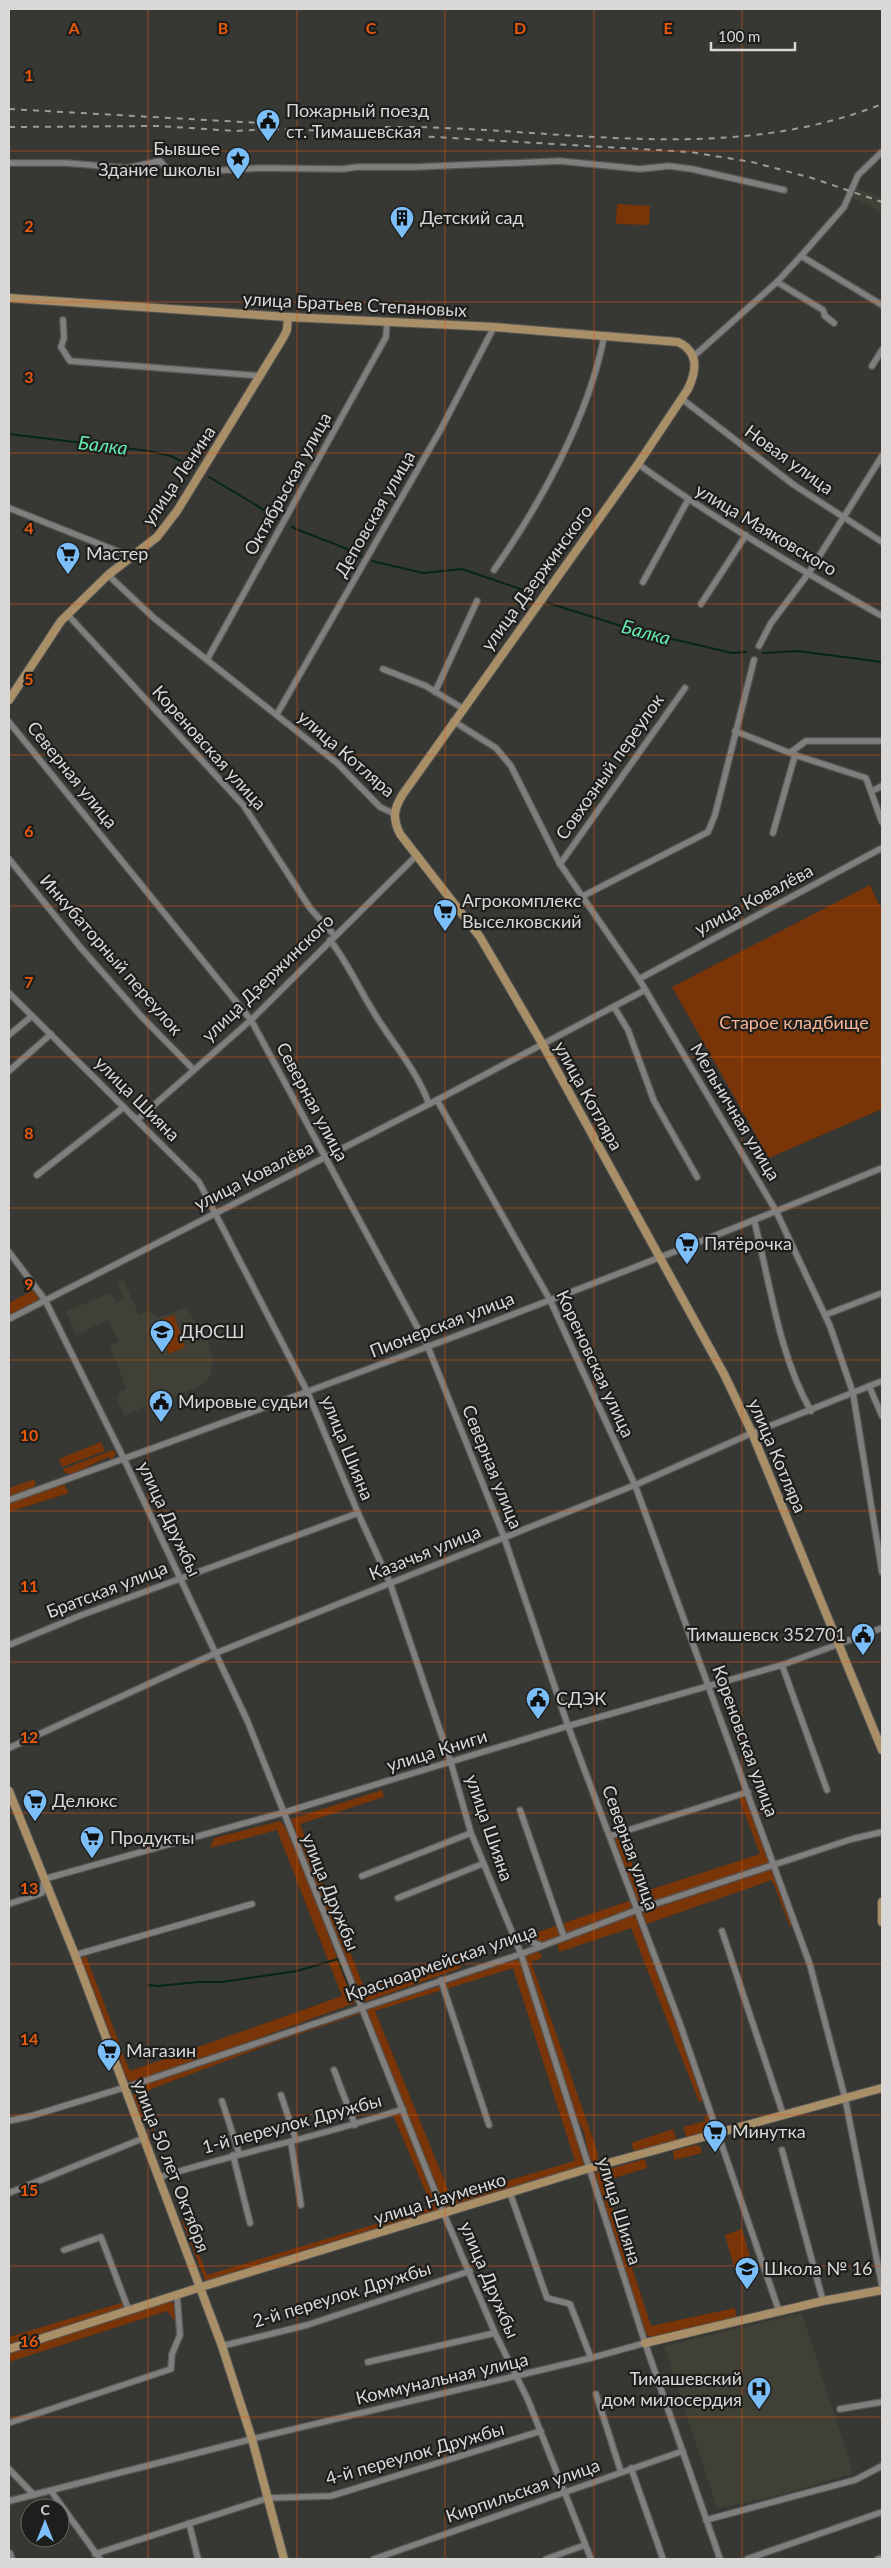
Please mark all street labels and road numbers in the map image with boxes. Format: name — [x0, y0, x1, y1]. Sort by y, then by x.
street label: улица Братьев Степановых — [242, 287, 468, 321]
street label: Октябрьская улица — [239, 408, 335, 559]
street label: Новая улица — [741, 420, 838, 499]
street label: улица Ленина — [137, 421, 220, 530]
street label: Деповская улица — [329, 447, 419, 580]
street label: улица Маяковского — [692, 478, 841, 580]
street label: улица Дзержинского — [476, 500, 596, 655]
street label: Кореновская улица — [148, 681, 271, 814]
street label: Совхозный переулок — [551, 689, 668, 844]
street label: улица Котляра — [294, 705, 400, 801]
street label: Северная улица — [23, 716, 123, 832]
street label: улица Ковалёва — [690, 859, 817, 940]
street label: Инкубаторный переулок — [36, 869, 188, 1040]
street label: улица Дзержинского — [197, 909, 338, 1046]
street label: улица Котляра — [550, 1037, 628, 1154]
street label: Северная улица — [272, 1038, 353, 1165]
street label: Мельничная улица — [686, 1039, 786, 1184]
street label: улица Шияна — [91, 1051, 185, 1145]
street label: улица Ковалёва — [190, 1136, 317, 1215]
street label: Пионерская улица — [366, 1286, 517, 1362]
street label: Кореновская улица — [552, 1286, 640, 1441]
street label: улица Шияна — [317, 1392, 379, 1503]
street label: улица Котляра — [744, 1395, 812, 1516]
street label: Северная улица — [458, 1401, 528, 1532]
street label: улица Дружбы — [134, 1458, 206, 1580]
street label: Казачья улица — [366, 1520, 484, 1584]
street label: Братская улица — [43, 1556, 170, 1622]
street label: Кореновская улица — [708, 1662, 784, 1820]
street label: улица Книги — [384, 1724, 490, 1776]
street label: улица Шияна — [461, 1771, 518, 1884]
street label: Северная улица — [598, 1782, 664, 1913]
street label: улица Дружбы — [297, 1830, 364, 1953]
street label: Красноармейская улица — [342, 1919, 539, 2005]
street label: улица 50 лет Октября — [129, 2076, 215, 2255]
street label: 1-й переулок Дружбы — [200, 2088, 384, 2158]
street label: улица Шияна — [593, 2154, 647, 2267]
street label: улица Науменко — [371, 2168, 508, 2229]
street label: улица Дружбы — [455, 2218, 524, 2341]
street label: 2-й переулок Дружбы — [250, 2257, 433, 2332]
street label: Коммунальная улица — [353, 2347, 530, 2409]
street label: 4-й переулок Дружбы — [323, 2417, 507, 2489]
street label: Кирпильская улица — [443, 2453, 603, 2527]

